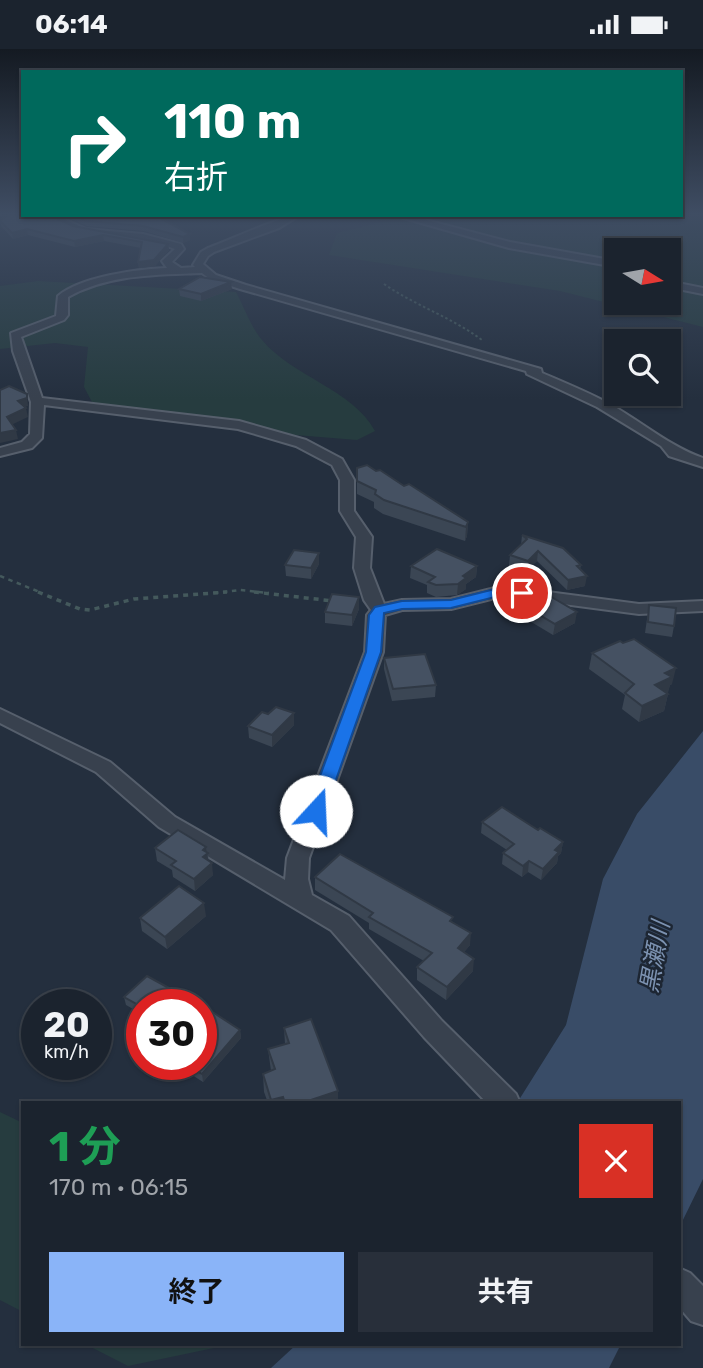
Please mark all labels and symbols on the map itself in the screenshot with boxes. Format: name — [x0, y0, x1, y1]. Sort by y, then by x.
north arrow — [604, 238, 681, 315]
pin — [492, 563, 552, 623]
position arrow — [279, 774, 353, 848]
water label: 黒瀬川 — [635, 916, 676, 995]
speed limit sign: 30 — [126, 989, 217, 1080]

